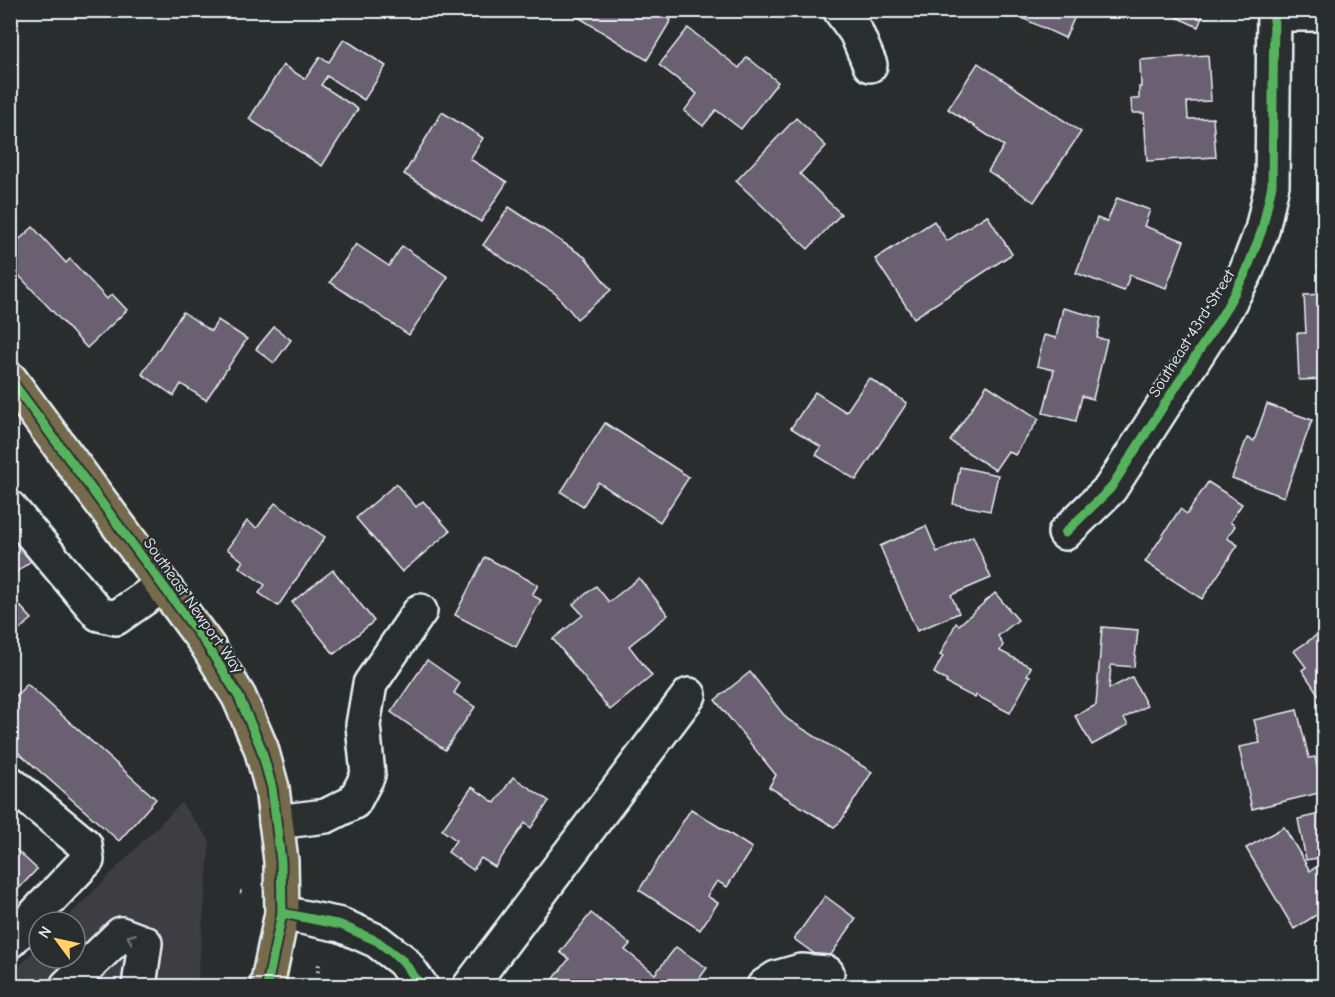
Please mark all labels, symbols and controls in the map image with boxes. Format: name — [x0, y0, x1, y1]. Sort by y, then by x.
street label: Southeast 43rd Street — [1145, 266, 1239, 401]
street label: Southeast Newport Way — [140, 534, 247, 677]
north arrow — [27, 910, 87, 970]
text: N — [35, 923, 56, 942]
one-way arrow — [126, 933, 137, 945]

